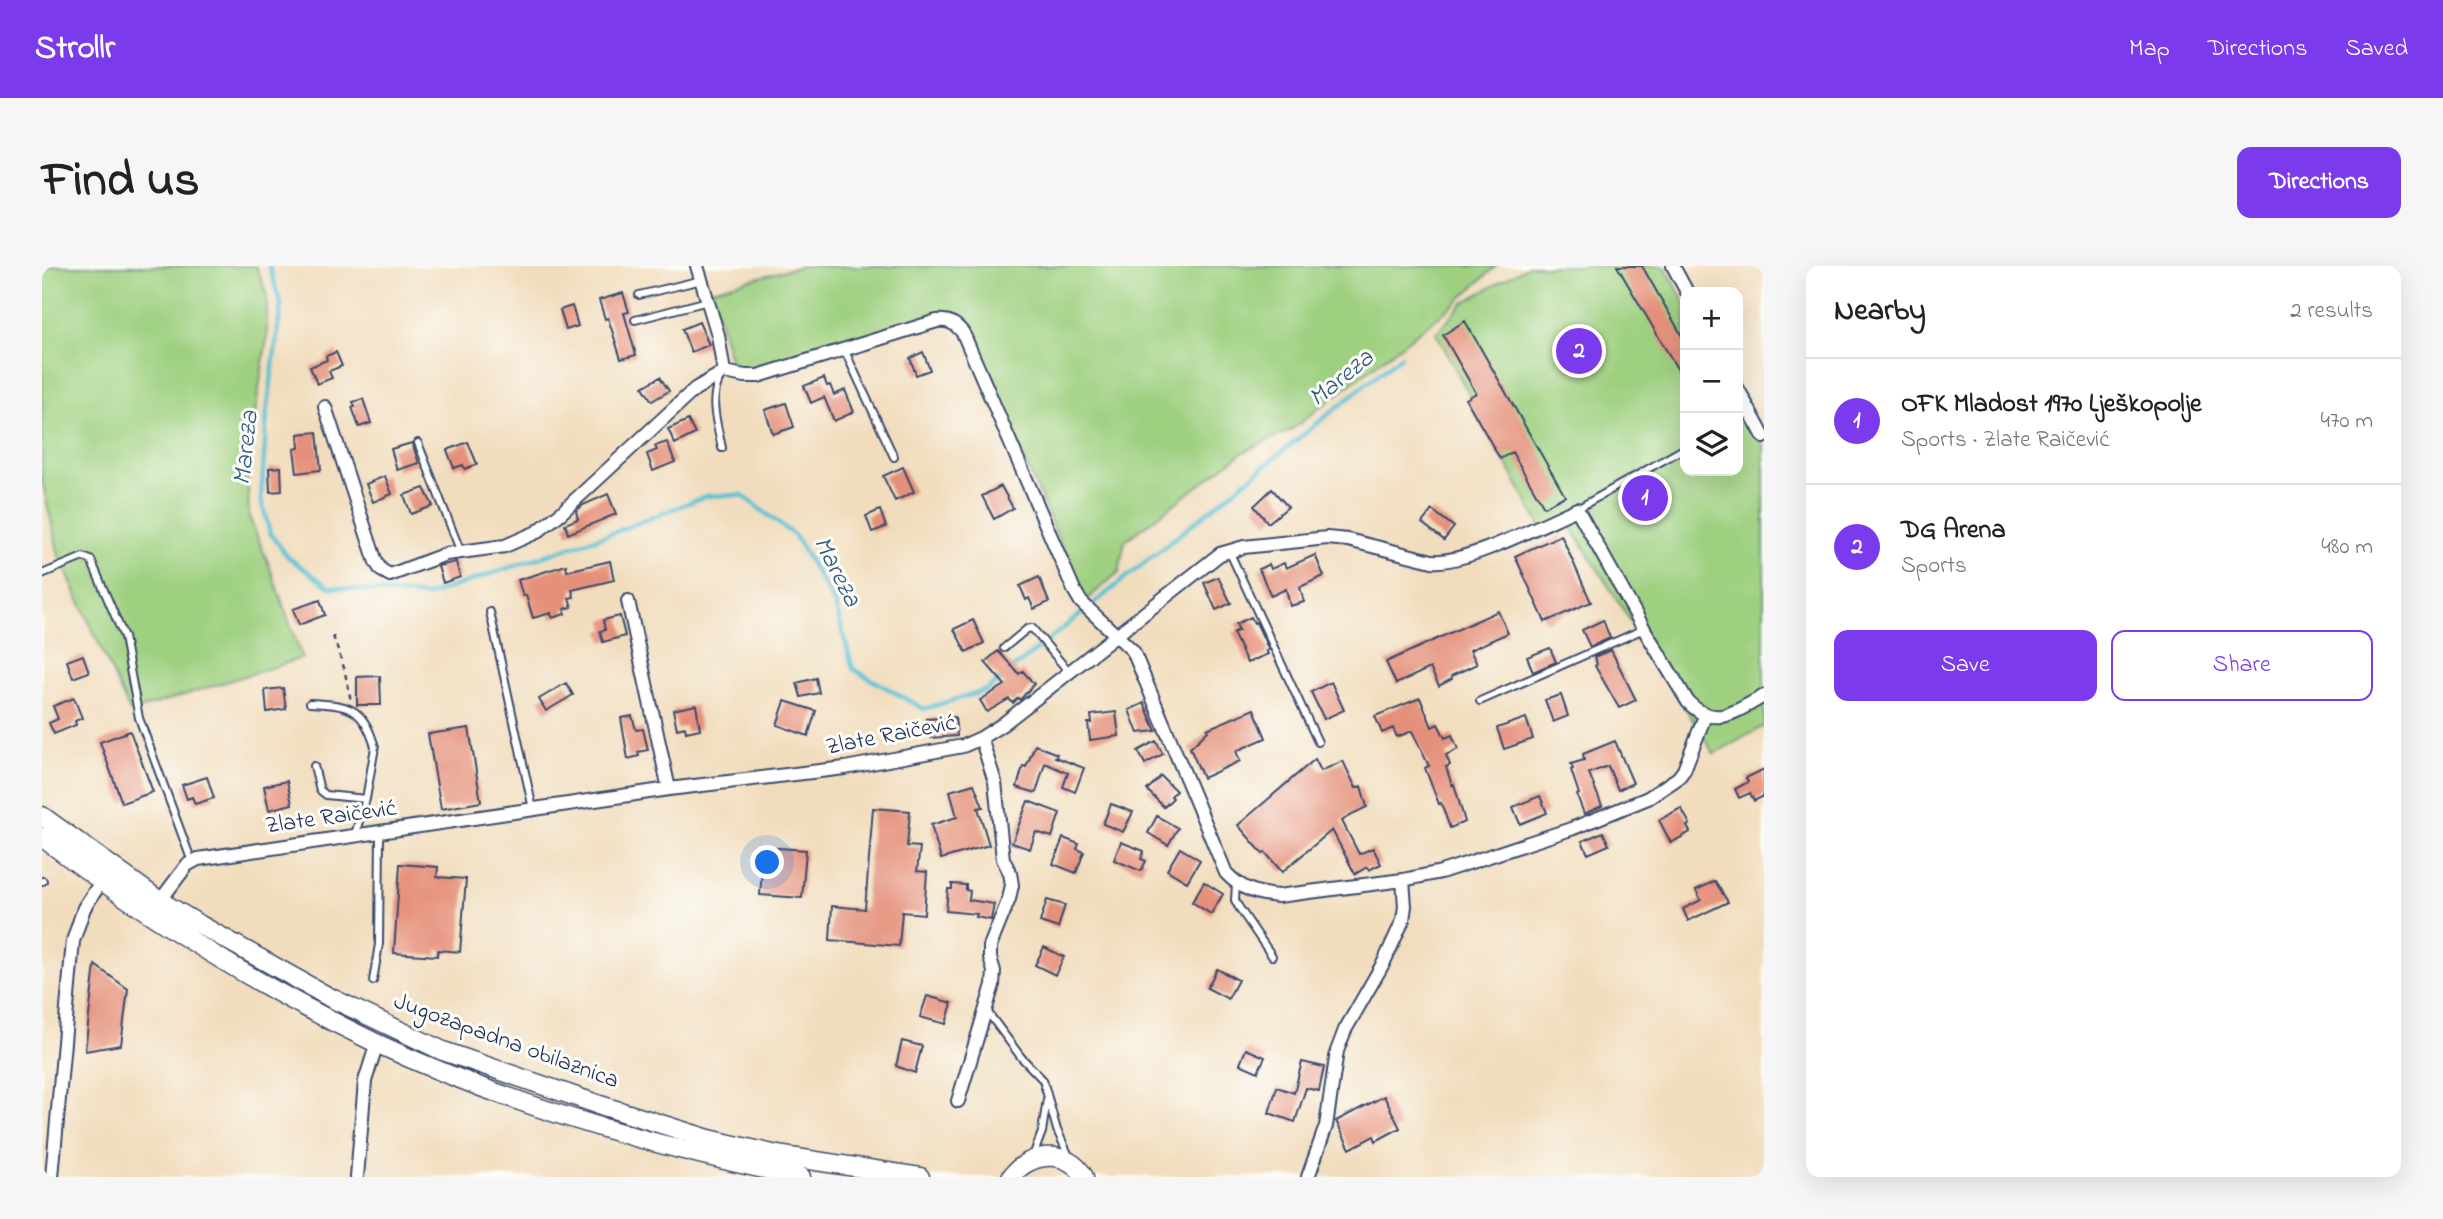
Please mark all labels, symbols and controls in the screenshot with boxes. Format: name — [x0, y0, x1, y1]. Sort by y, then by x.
text: Strollr — [35, 25, 115, 73]
text: Map — [2129, 32, 2170, 67]
text: Directions — [2208, 32, 2307, 67]
text: Saved — [2345, 32, 2408, 67]
text: Find us — [42, 146, 199, 218]
button: Directions — [2237, 147, 2401, 218]
map controls — [1680, 287, 1743, 476]
button: + — [1680, 287, 1743, 350]
text: Nearby — [1834, 290, 1926, 334]
text: 2 results — [2290, 295, 2373, 328]
pin: 2 — [1556, 325, 1602, 377]
water label: Mareza — [1301, 340, 1384, 417]
button: − — [1680, 350, 1743, 413]
text: OFK Mladost 1970 Lješkopolje — [1901, 386, 2202, 424]
text: 1 — [1853, 405, 1861, 438]
text: 470 m — [2321, 405, 2373, 438]
water label: Mareza — [224, 408, 270, 487]
button: layers — [1680, 413, 1743, 476]
text: Sports · Zlate Raičević — [1901, 424, 2109, 457]
pin: 1 — [1622, 472, 1668, 524]
text: DG Arena — [1901, 512, 2005, 550]
water label: Mareza — [802, 530, 870, 615]
text: 2 — [1851, 531, 1863, 564]
text: 480 m — [2321, 531, 2373, 564]
text: Sports — [1901, 550, 1967, 583]
button: Save — [1834, 630, 2097, 701]
button: Share — [2111, 630, 2373, 701]
street label: Zlate Raičević — [823, 706, 959, 766]
street label: Zlate Raičević — [263, 791, 399, 844]
your location — [750, 845, 784, 879]
street label: Jugozapadna obilaznica — [388, 985, 624, 1099]

